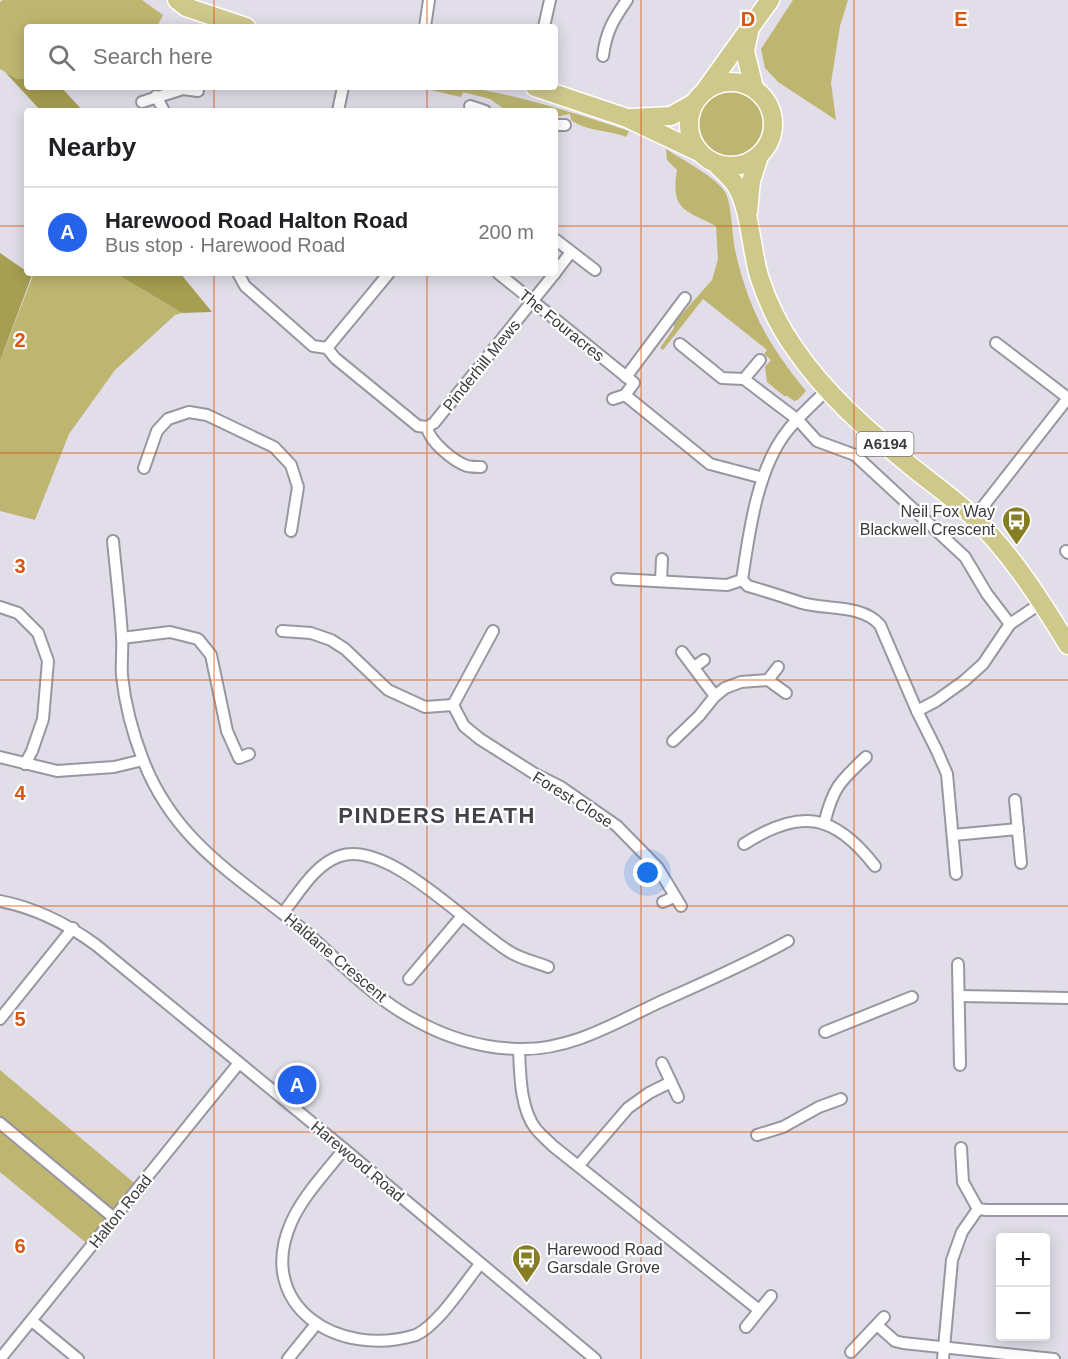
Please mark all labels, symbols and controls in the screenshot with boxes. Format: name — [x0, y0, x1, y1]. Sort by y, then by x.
text: D — [741, 8, 755, 30]
text: E — [954, 8, 968, 30]
search box — [24, 24, 558, 90]
icon: search — [45, 41, 78, 74]
text: Search here — [93, 44, 213, 69]
text: Nearby — [48, 132, 136, 162]
text: Harewood Road Halton Road — [105, 208, 408, 233]
text: A — [60, 221, 75, 243]
text: 200 m — [478, 221, 534, 243]
text: Bus stop · Harewood Road — [105, 234, 345, 256]
street label: The Fouracres — [516, 286, 607, 365]
street label: Pinderhill Mews — [440, 316, 523, 414]
text: 2 — [14, 329, 26, 351]
road number: A6194 — [856, 432, 914, 456]
place label: Neil Fox Way Blackwell Crescent — [860, 503, 996, 538]
bus stop icon: Neil Fox Way Blackwell Crescent — [1000, 504, 1032, 546]
text: 3 — [14, 555, 26, 577]
street label: Forest Close — [530, 768, 616, 831]
text: 4 — [14, 782, 26, 804]
district label: PINDERS HEATH — [338, 803, 536, 828]
your location — [633, 858, 662, 887]
street label: Haldane Crescent — [281, 910, 391, 1005]
text: 5 — [14, 1008, 26, 1030]
pin: A — [278, 1062, 316, 1108]
street label: Harewood Road — [308, 1118, 407, 1205]
street label: Halton Road — [86, 1171, 155, 1251]
map controls — [996, 1233, 1050, 1341]
button: + — [996, 1233, 1050, 1287]
text: 6 — [14, 1235, 26, 1257]
place label: Harewood Road Garsdale Grove — [547, 1241, 663, 1276]
bus stop icon: Harewood Road Garsdale Grove — [510, 1242, 542, 1284]
button: − — [996, 1287, 1050, 1341]

